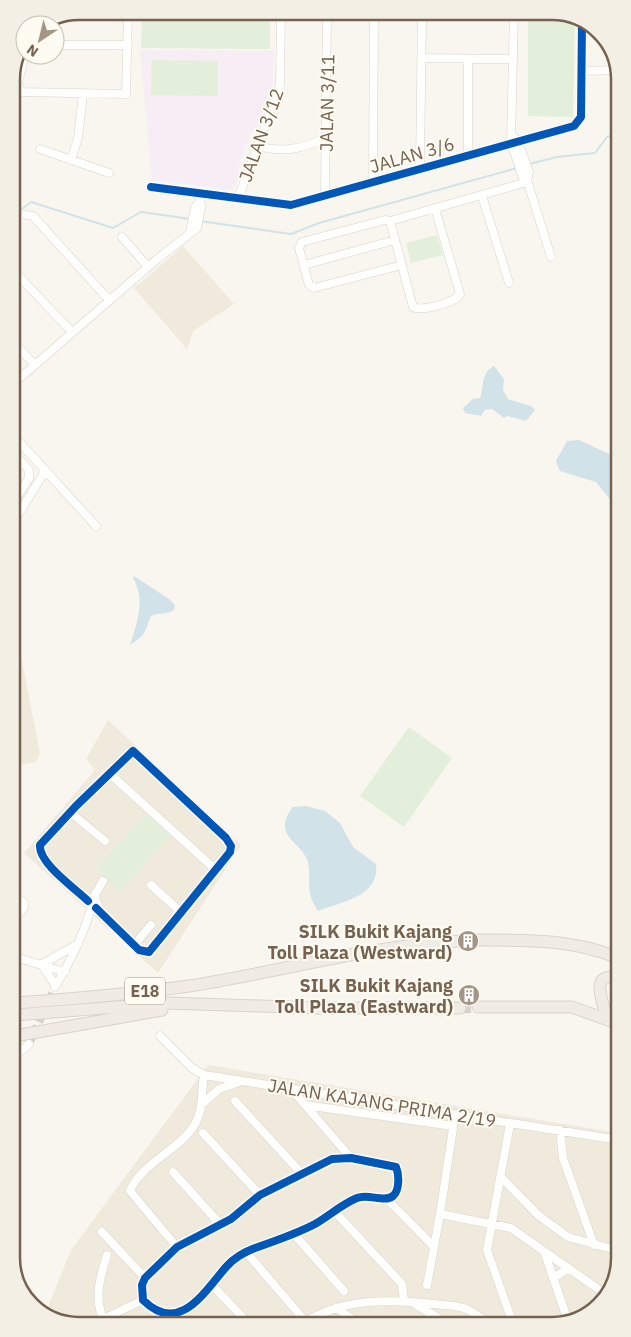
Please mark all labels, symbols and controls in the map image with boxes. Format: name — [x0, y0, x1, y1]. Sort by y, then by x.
north arrow — [15, 15, 65, 65]
text: N — [23, 40, 42, 61]
street label: JALAN 3/11 — [315, 54, 339, 152]
street label: JALAN 3/12 — [233, 85, 289, 185]
street label: JALAN 3/6 — [367, 132, 457, 178]
place label: SILK Bukit Kajang Toll Plaza (Westward) — [267, 920, 452, 964]
building icon: SILK Bukit Kajang Toll Plaza (Westward) — [456, 929, 480, 953]
place label: SILK Bukit Kajang Toll Plaza (Eastward) — [275, 974, 453, 1018]
road number: E18 — [125, 978, 165, 1004]
building icon: SILK Bukit Kajang Toll Plaza (Eastward) — [457, 983, 481, 1007]
street label: JALAN KAJANG PRIMA 2/19 — [266, 1074, 498, 1132]

